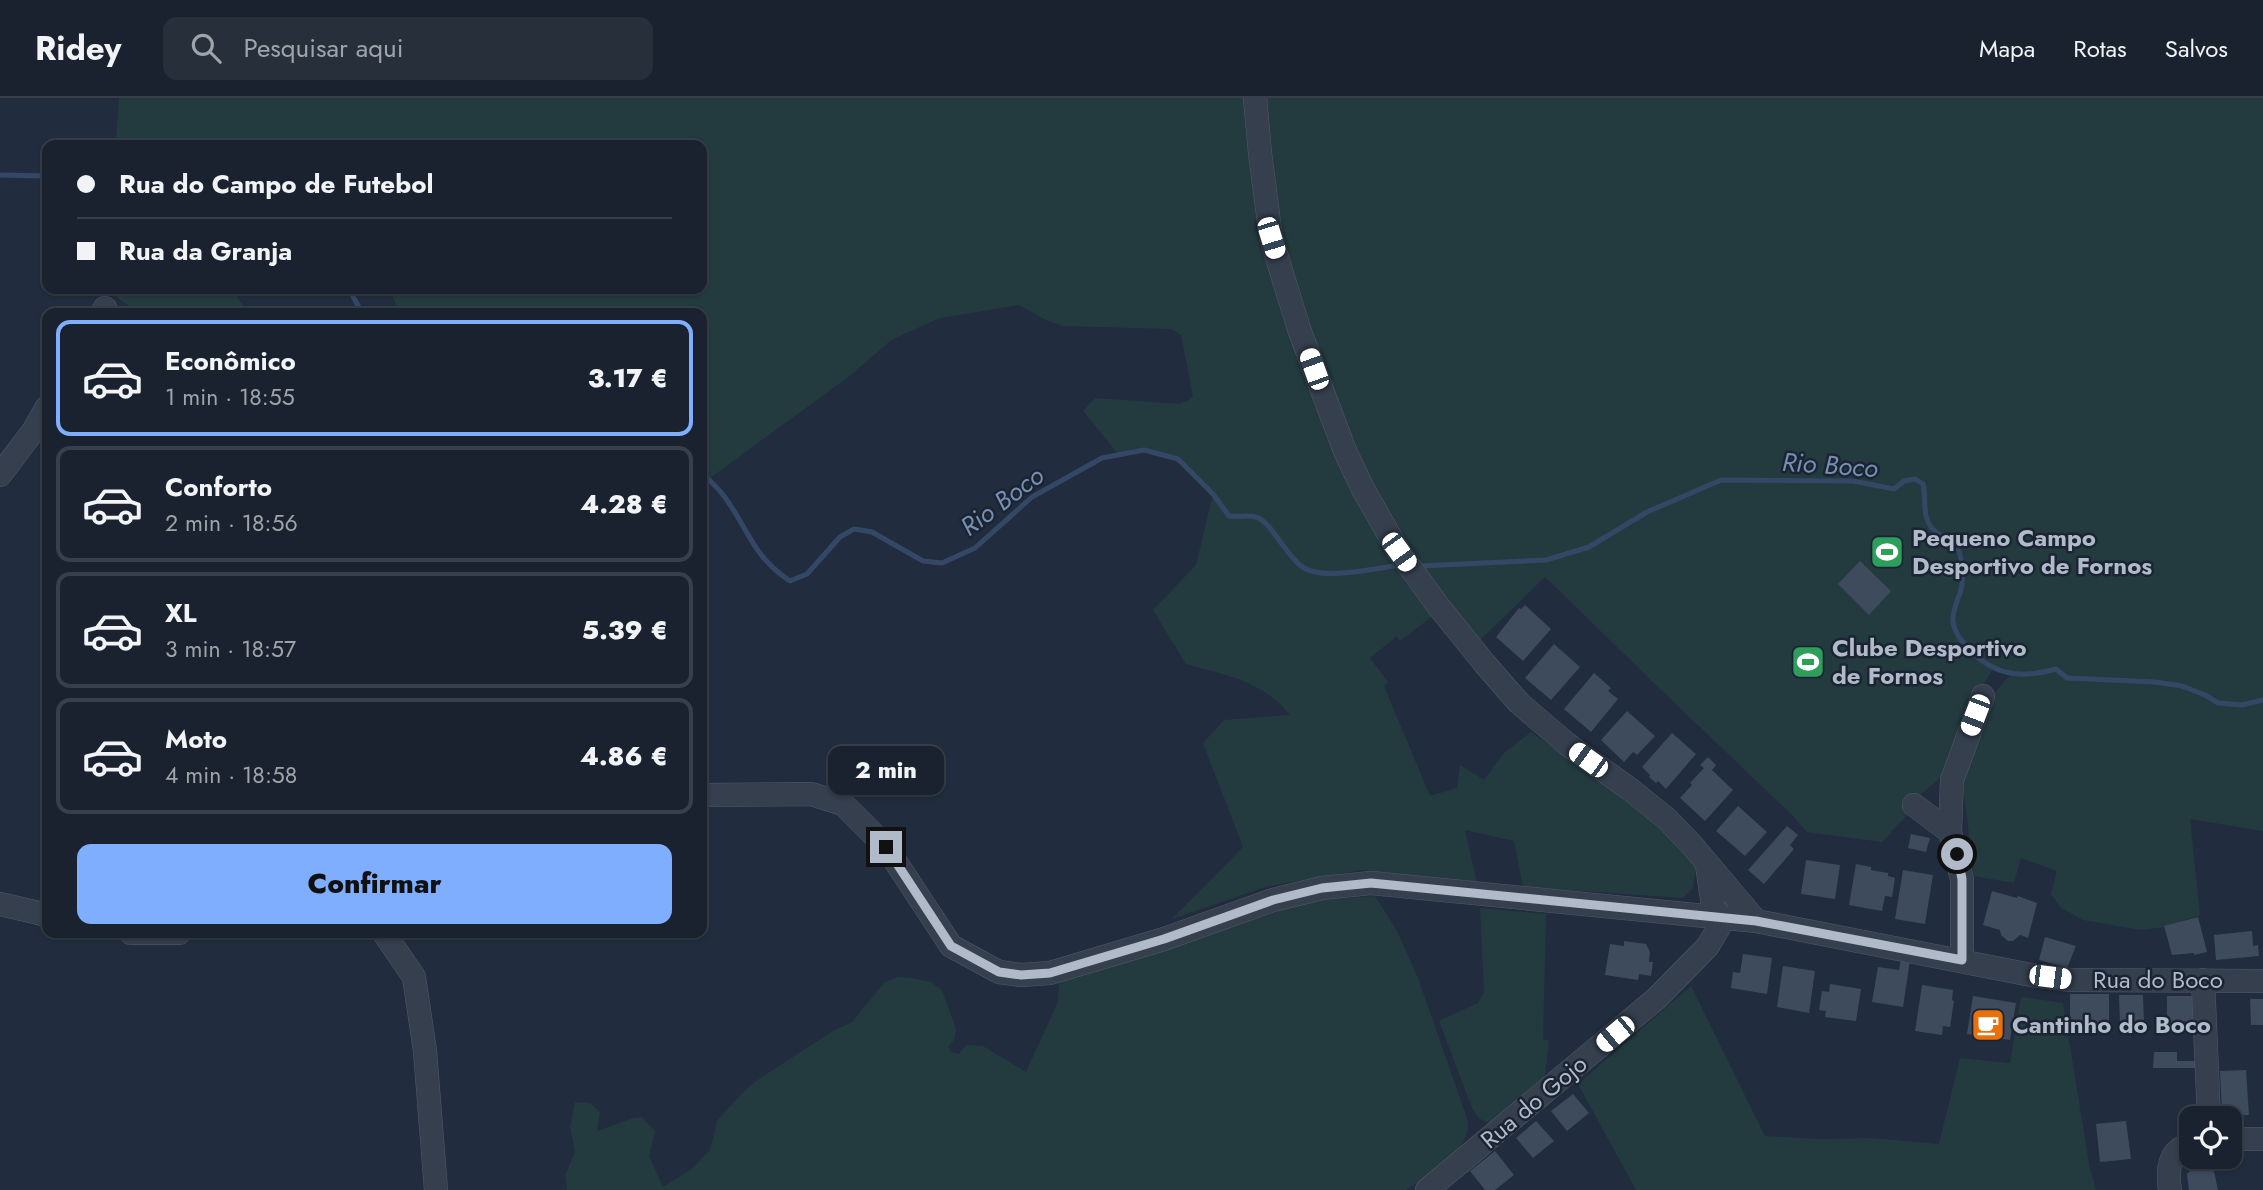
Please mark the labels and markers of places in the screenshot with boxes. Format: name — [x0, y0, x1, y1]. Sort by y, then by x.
place label: Pequeno Campo Desportivo de Fornos — [1912, 520, 2152, 583]
sports icon: Pequeno Campo Desportivo de Fornos — [1868, 533, 1906, 571]
place label: Clube Desportivo de Fornos — [1832, 630, 2027, 693]
sports icon: Clube Desportivo de Fornos — [1789, 643, 1827, 681]
cafe icon: Cantinho do Boco — [1969, 1006, 2007, 1044]
place label: Cantinho do Boco — [2012, 1007, 2211, 1042]

